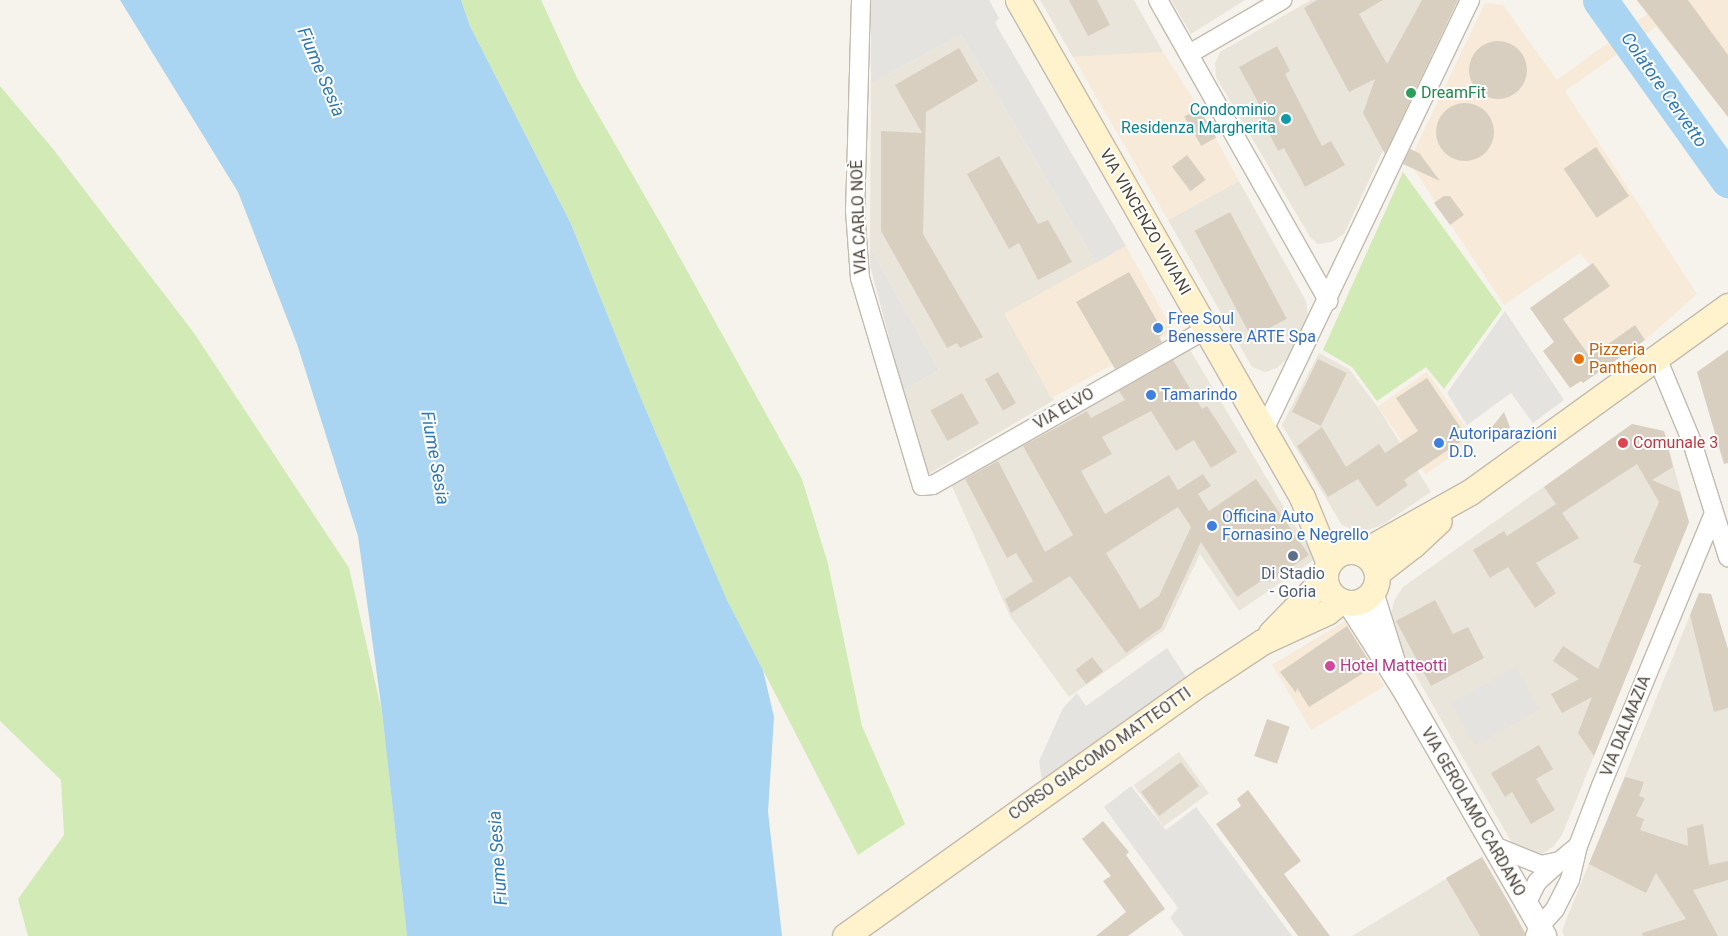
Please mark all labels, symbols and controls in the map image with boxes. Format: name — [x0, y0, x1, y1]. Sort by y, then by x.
water label: Fiume Sesia — [293, 24, 349, 120]
water label: Colatore Cervetto — [1616, 28, 1712, 152]
place label: DreamFit — [1421, 83, 1486, 103]
marker: DreamFit — [1405, 87, 1417, 99]
place label: Condominio Residenza Margherita — [1121, 100, 1276, 138]
marker: Condominio Residenza Margherita — [1280, 113, 1292, 125]
street label: VIA VINCENZO VIVIANI — [1095, 145, 1195, 299]
street label: VIA CARLO NOÈ — [847, 160, 871, 274]
place label: Free Soul Benessere ARTE Spa — [1168, 309, 1316, 347]
marker: Free Soul Benessere ARTE Spa — [1152, 322, 1164, 334]
place label: Pizzeria Pantheon — [1589, 340, 1657, 378]
marker: Pizzeria Pantheon — [1573, 353, 1585, 365]
street label: VIA ELVO — [1030, 384, 1098, 434]
place label: Tamarindo — [1161, 385, 1237, 405]
marker: Tamarindo — [1145, 389, 1157, 401]
water label: Fiume Sesia — [416, 409, 454, 507]
place label: Autoriparazioni D.D. — [1449, 424, 1557, 462]
place label: Comunale 3 — [1633, 433, 1718, 453]
marker: Autoriparazioni D.D. — [1433, 437, 1445, 449]
marker: Comunale 3 — [1617, 437, 1629, 449]
place label: Officina Auto Fornasino e Negrello — [1222, 507, 1369, 545]
marker: Officina Auto Fornasino e Negrello — [1206, 520, 1218, 532]
marker: Di Stadio - Goria — [1287, 550, 1299, 562]
place label: Di Stadio - Goria — [1261, 564, 1325, 602]
place label: Hotel Matteotti — [1340, 656, 1447, 676]
marker: Hotel Matteotti — [1324, 660, 1336, 672]
street label: VIA DALMAZIA — [1597, 673, 1655, 779]
street label: CORSO GIACOMO MATTEOTTI — [1005, 684, 1195, 824]
street label: VIA GEROLAMO CARDANO — [1417, 724, 1529, 900]
water label: Fiume Sesia — [484, 810, 512, 906]

